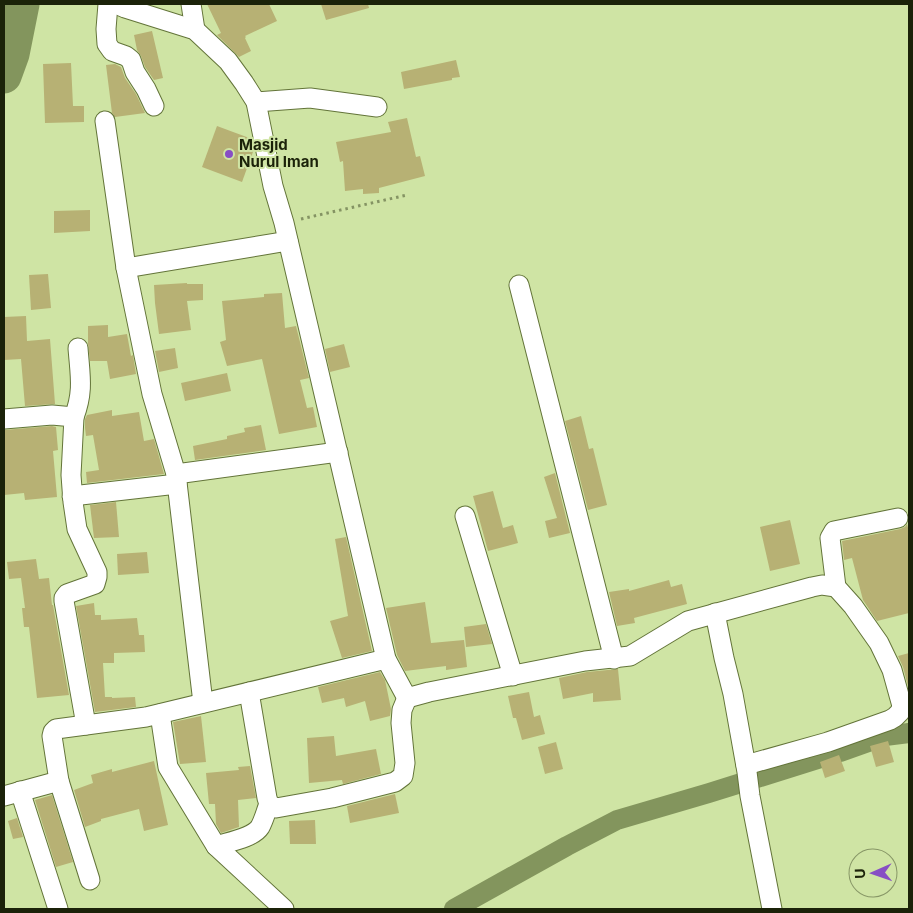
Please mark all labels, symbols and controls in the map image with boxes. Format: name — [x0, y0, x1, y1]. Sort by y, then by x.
place label: Masjid Nurul Iman — [239, 135, 319, 171]
marker: Masjid Nurul Iman — [223, 148, 235, 160]
north arrow — [848, 848, 898, 898]
text: U — [851, 868, 868, 879]

